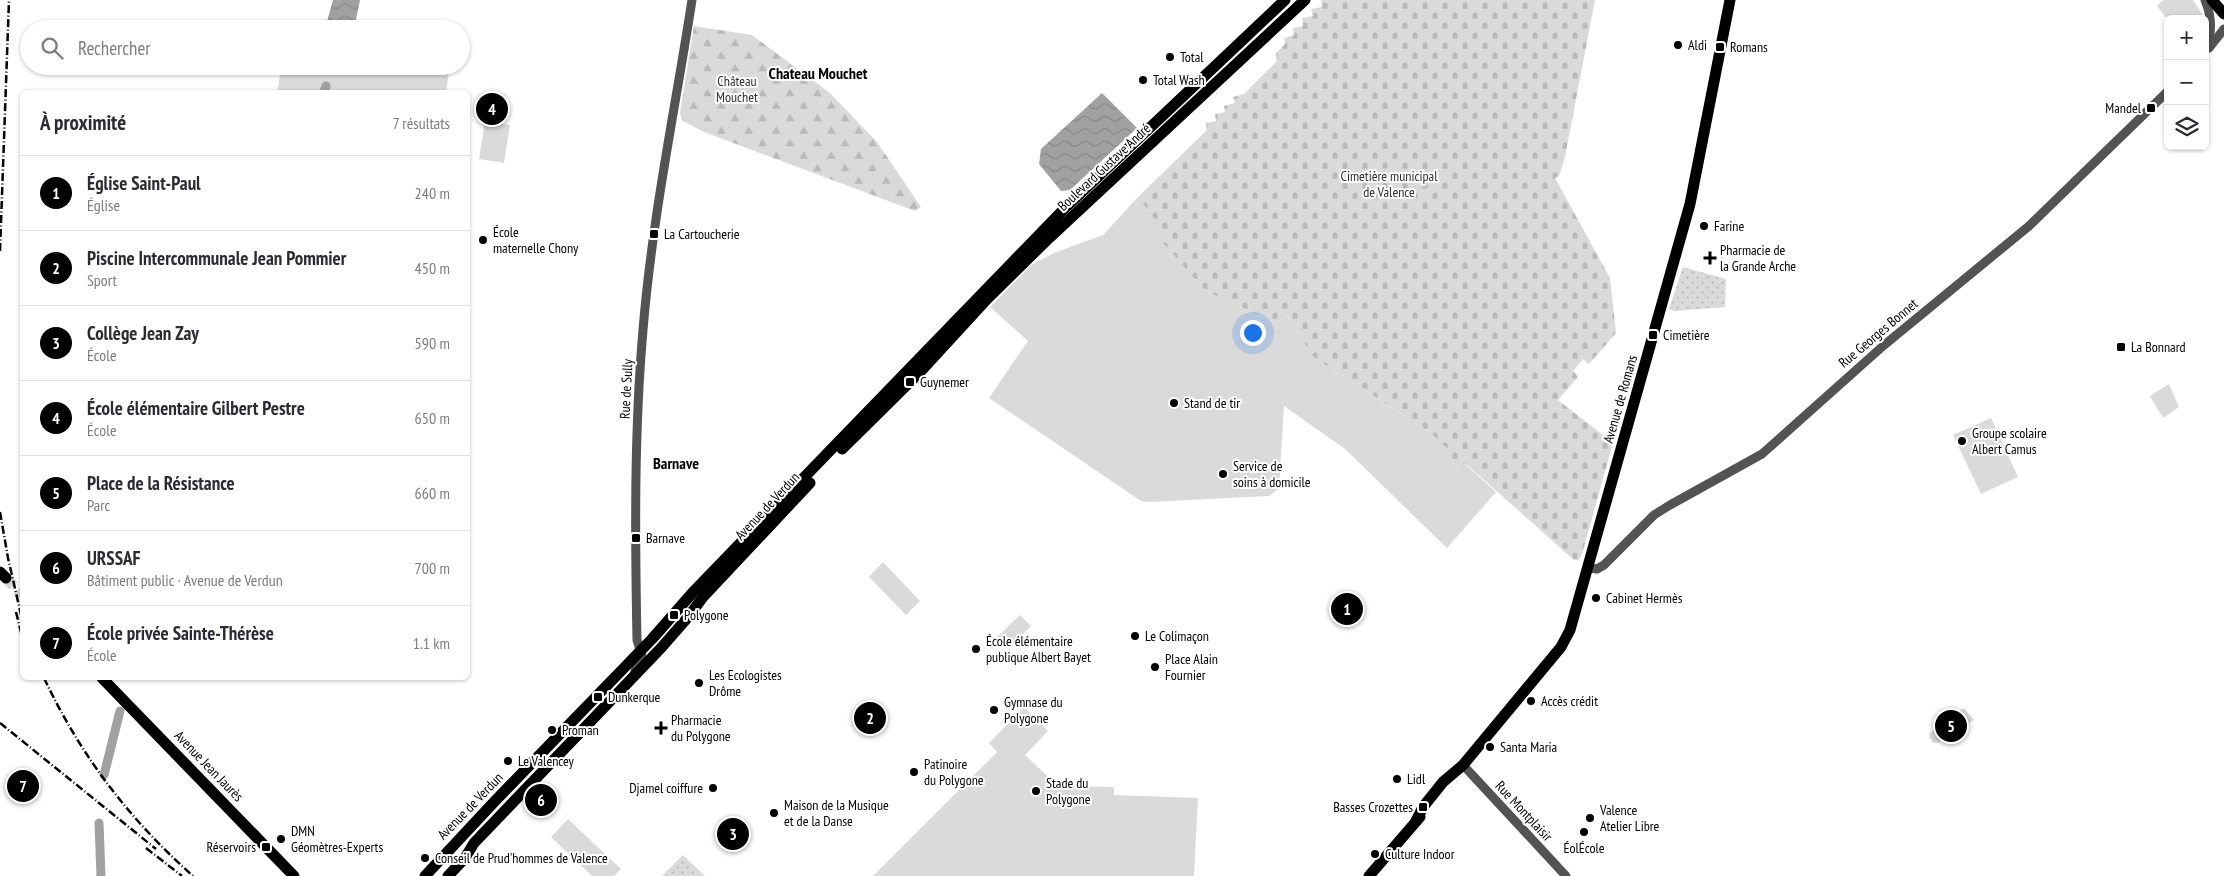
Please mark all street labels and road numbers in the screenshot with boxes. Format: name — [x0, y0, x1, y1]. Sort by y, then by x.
street label: Boulevard Gustave André — [1054, 119, 1154, 215]
street label: Rue Georges Bonnet — [1835, 294, 1921, 371]
street label: Avenue de Romans — [1599, 353, 1641, 445]
street label: Rue de Sully — [615, 358, 637, 420]
street label: Avenue de Verdun — [731, 468, 803, 544]
street label: Avenue Jean Jaurès — [171, 727, 247, 805]
street label: Avenue de Verdun — [433, 769, 507, 843]
street label: Rue Montplaisir — [1491, 777, 1557, 845]

